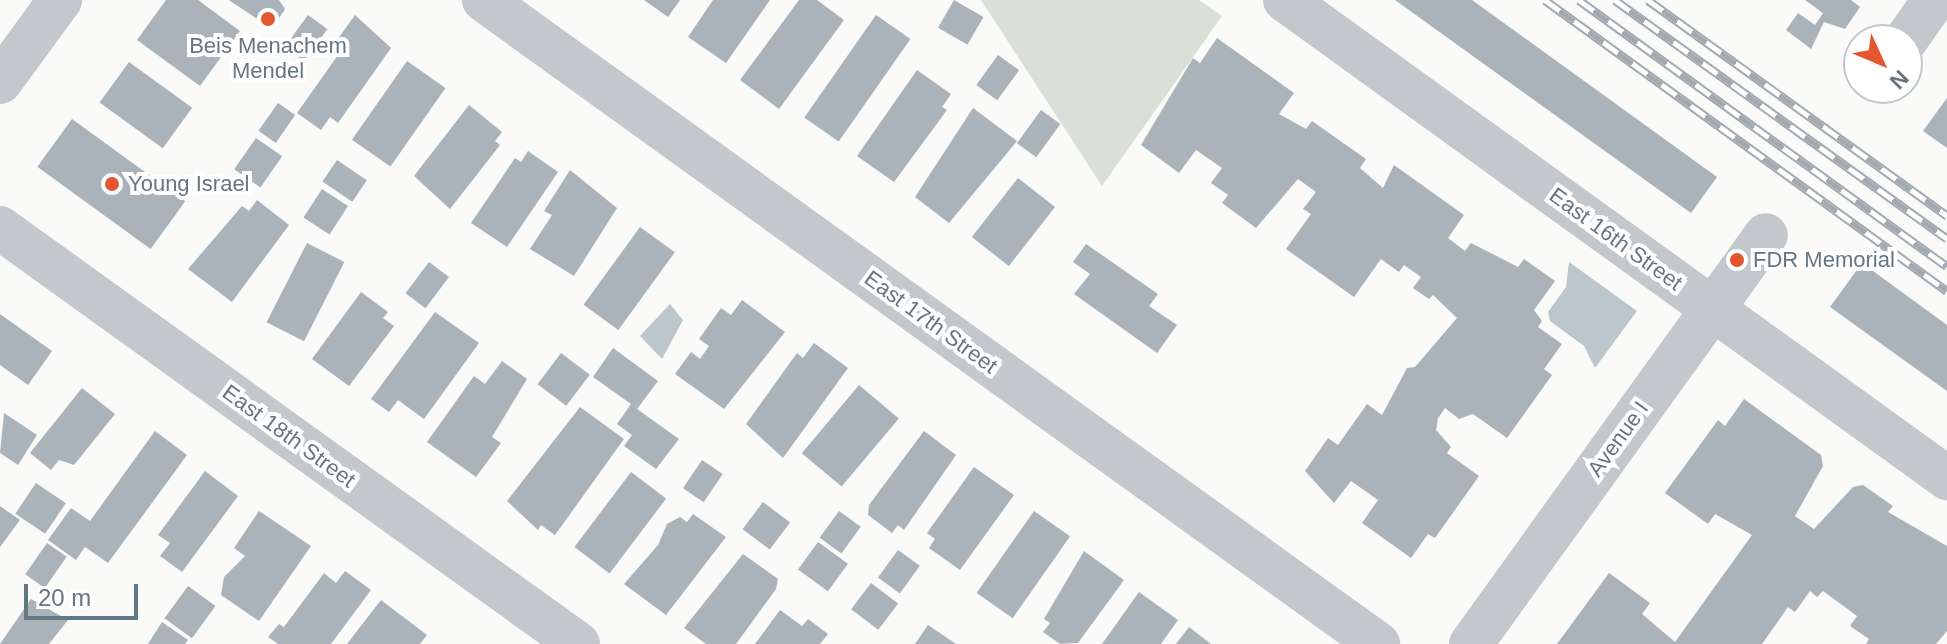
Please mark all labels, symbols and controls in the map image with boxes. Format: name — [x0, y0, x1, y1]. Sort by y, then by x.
marker: Beis Menachem Mendel — [259, 10, 277, 28]
north arrow — [1843, 24, 1923, 104]
place label: Beis Menachem Mendel — [189, 32, 347, 84]
text: N — [1885, 65, 1914, 94]
place label: Young Israel — [128, 171, 250, 197]
marker: Young Israel — [103, 175, 121, 193]
street label: East 16th Street — [1544, 182, 1688, 296]
place label: FDR Memorial — [1753, 247, 1895, 273]
marker: FDR Memorial — [1728, 251, 1746, 269]
street label: East 17th Street — [859, 265, 1003, 379]
street label: East 18th Street — [217, 379, 361, 493]
street label: Avenue I — [1582, 396, 1654, 482]
scale bar — [28, 568, 142, 618]
text: 20 m — [38, 584, 91, 611]

